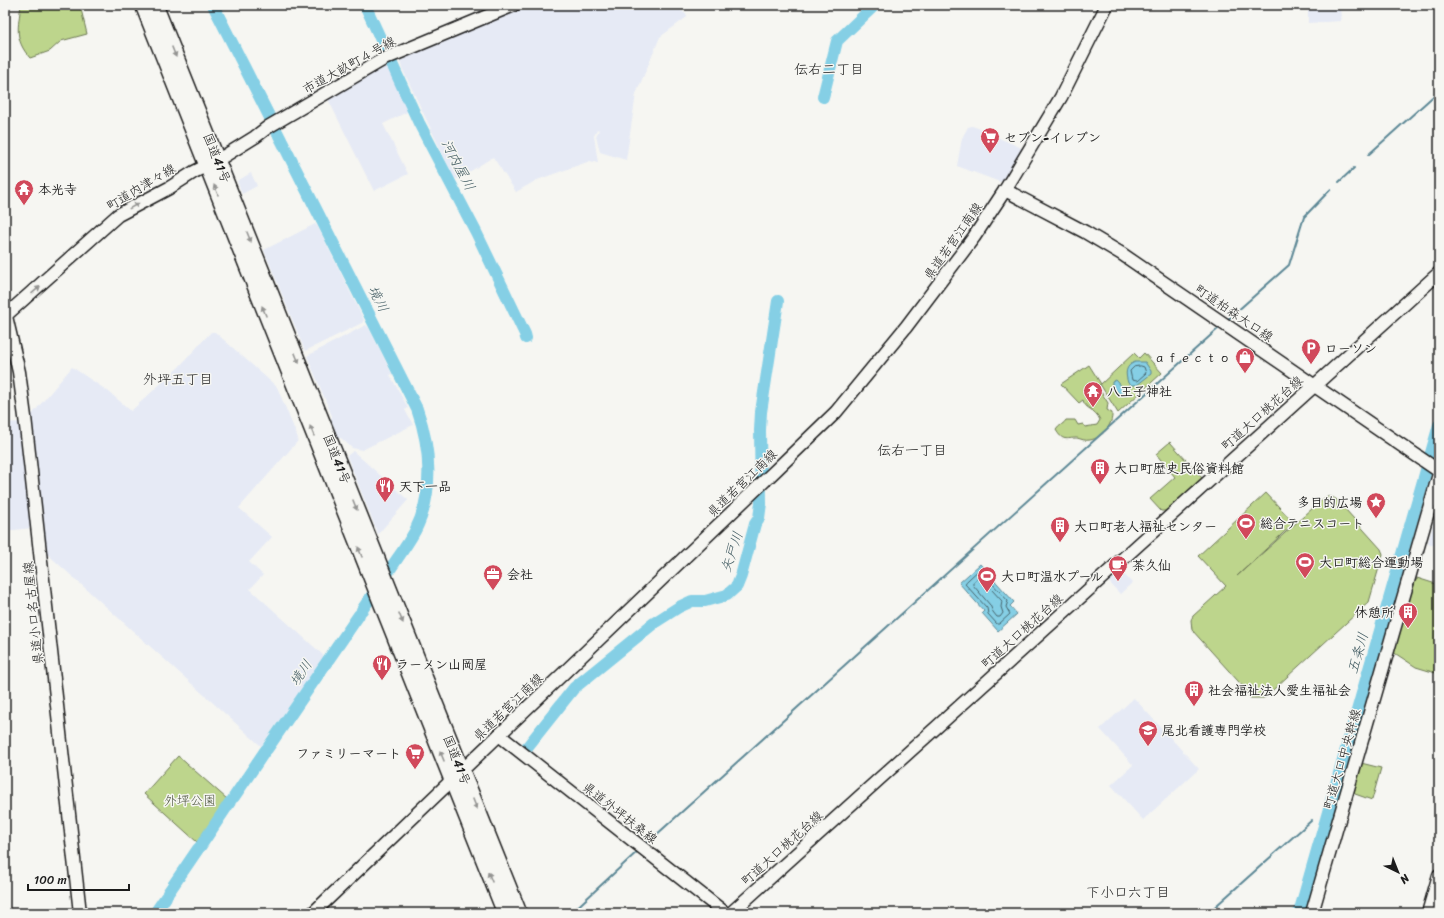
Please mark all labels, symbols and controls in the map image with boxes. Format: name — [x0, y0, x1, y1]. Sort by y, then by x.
street label: 市道大畝町４号線 — [298, 29, 401, 100]
one-way arrow — [171, 47, 177, 59]
district label: 伝右二丁目 — [794, 57, 864, 82]
supermarket icon: セブン-イレブン — [979, 126, 1001, 154]
place label: セブン-イレブン — [1004, 126, 1101, 149]
street label: 国道41号 — [196, 129, 238, 187]
water label: 河内屋川 — [434, 134, 482, 196]
street label: 町道内津々線 — [102, 157, 181, 217]
temple icon: 本光寺 — [13, 178, 35, 206]
place label: 本光寺 — [38, 178, 77, 201]
one-way arrow — [212, 184, 219, 196]
street label: 県道若宮江南線 — [917, 196, 989, 285]
one-way arrow — [129, 203, 140, 209]
one-way arrow — [246, 232, 252, 244]
street label: 町道柏森大口線 — [1190, 278, 1279, 349]
water label: 境川 — [361, 281, 395, 317]
one-way arrow — [30, 285, 41, 294]
one-way arrow — [261, 305, 267, 316]
parking icon: ローソン — [1300, 337, 1322, 365]
place label: ローソン — [1325, 337, 1377, 360]
place label: ａｆｅｃｔｏ — [1153, 346, 1231, 369]
shop icon: ａｆｅｃｔｏ — [1234, 346, 1256, 374]
one-way arrow — [294, 353, 300, 365]
district label: 外坪五丁目 — [143, 367, 213, 392]
street label: 町道大口桃花台線 — [1216, 369, 1309, 456]
temple icon: 八王子神社 — [1082, 380, 1104, 408]
place label: 八王子神社 — [1107, 380, 1172, 403]
one-way arrow — [309, 425, 315, 437]
street label: 国道41号 — [316, 430, 358, 488]
district label: 伝右一丁目 — [877, 438, 947, 463]
street label: 県道若宮江南線 — [701, 442, 783, 523]
building icon: 大口町歴史民俗資料館 — [1089, 457, 1111, 485]
place label: 大口町歴史民俗資料館 — [1114, 457, 1244, 480]
restaurant icon: 天下一品 — [374, 475, 396, 503]
place label: 天下一品 — [399, 475, 451, 498]
place label: 多目的広場 — [1297, 491, 1362, 514]
place icon: 多目的広場 — [1365, 491, 1387, 519]
one-way arrow — [353, 499, 359, 511]
sports icon: 総合テニスコート — [1235, 512, 1257, 540]
place label: 総合テニスコート — [1260, 512, 1364, 535]
building icon: 大口町老人福祉センター — [1049, 515, 1071, 543]
place label: 大口町老人福祉センター — [1074, 515, 1217, 538]
water label: 矢戸川 — [714, 528, 750, 576]
one-way arrow — [357, 546, 363, 558]
sports icon: 大口町総合運動場 — [1294, 551, 1316, 579]
place label: 大口町総合運動場 — [1319, 551, 1423, 574]
cafe icon: 茶久仙 — [1107, 554, 1129, 582]
place label: 茶久仙 — [1132, 554, 1171, 577]
street label: 県道小口名古屋線 — [16, 559, 50, 666]
office icon: 会社 — [482, 563, 504, 591]
place label: 会社 — [507, 563, 533, 586]
sports icon: 大口町温水プール — [976, 565, 998, 593]
place label: 大口町温水プール — [1001, 565, 1104, 588]
street label: 町道大口桃花台線 — [976, 587, 1069, 674]
place label: 休憩所 — [1355, 601, 1394, 624]
building icon: 休憩所 — [1397, 601, 1419, 629]
one-way arrow — [398, 613, 404, 625]
water label: 五条川 — [1340, 629, 1376, 677]
restaurant icon: ラーメン山岡屋 — [371, 653, 393, 681]
place label: ラーメン山岡屋 — [396, 653, 487, 676]
water label: 境川 — [283, 654, 319, 692]
street label: 県道若宮江南線 — [467, 666, 549, 747]
building icon: 社会福祉法人愛生福祉会 — [1183, 679, 1205, 707]
place label: 社会福祉法人愛生福祉会 — [1208, 679, 1351, 702]
street label: 町道大口中央幹線 — [1317, 705, 1368, 812]
school or university icon: 尾北看護専門学校 — [1137, 719, 1159, 747]
place label: 尾北看護専門学校 — [1162, 719, 1266, 742]
street label: 国道41号 — [436, 731, 478, 789]
place label: ファミリーマート — [296, 742, 401, 765]
supermarket icon: ファミリーマート — [404, 742, 426, 770]
one-way arrow — [438, 750, 444, 762]
street label: 県道外坪扶桑線 — [577, 776, 664, 851]
park label: 外坪公園 — [164, 789, 216, 812]
one-way arrow — [472, 798, 478, 809]
street label: 町道大口桃花台線 — [736, 804, 829, 891]
north arrow — [1378, 852, 1418, 892]
scale bar — [28, 866, 129, 892]
text: 100 m — [34, 869, 67, 891]
text: N — [1395, 869, 1414, 889]
one-way arrow — [487, 871, 493, 882]
district label: 下小口六丁目 — [1086, 880, 1170, 905]

